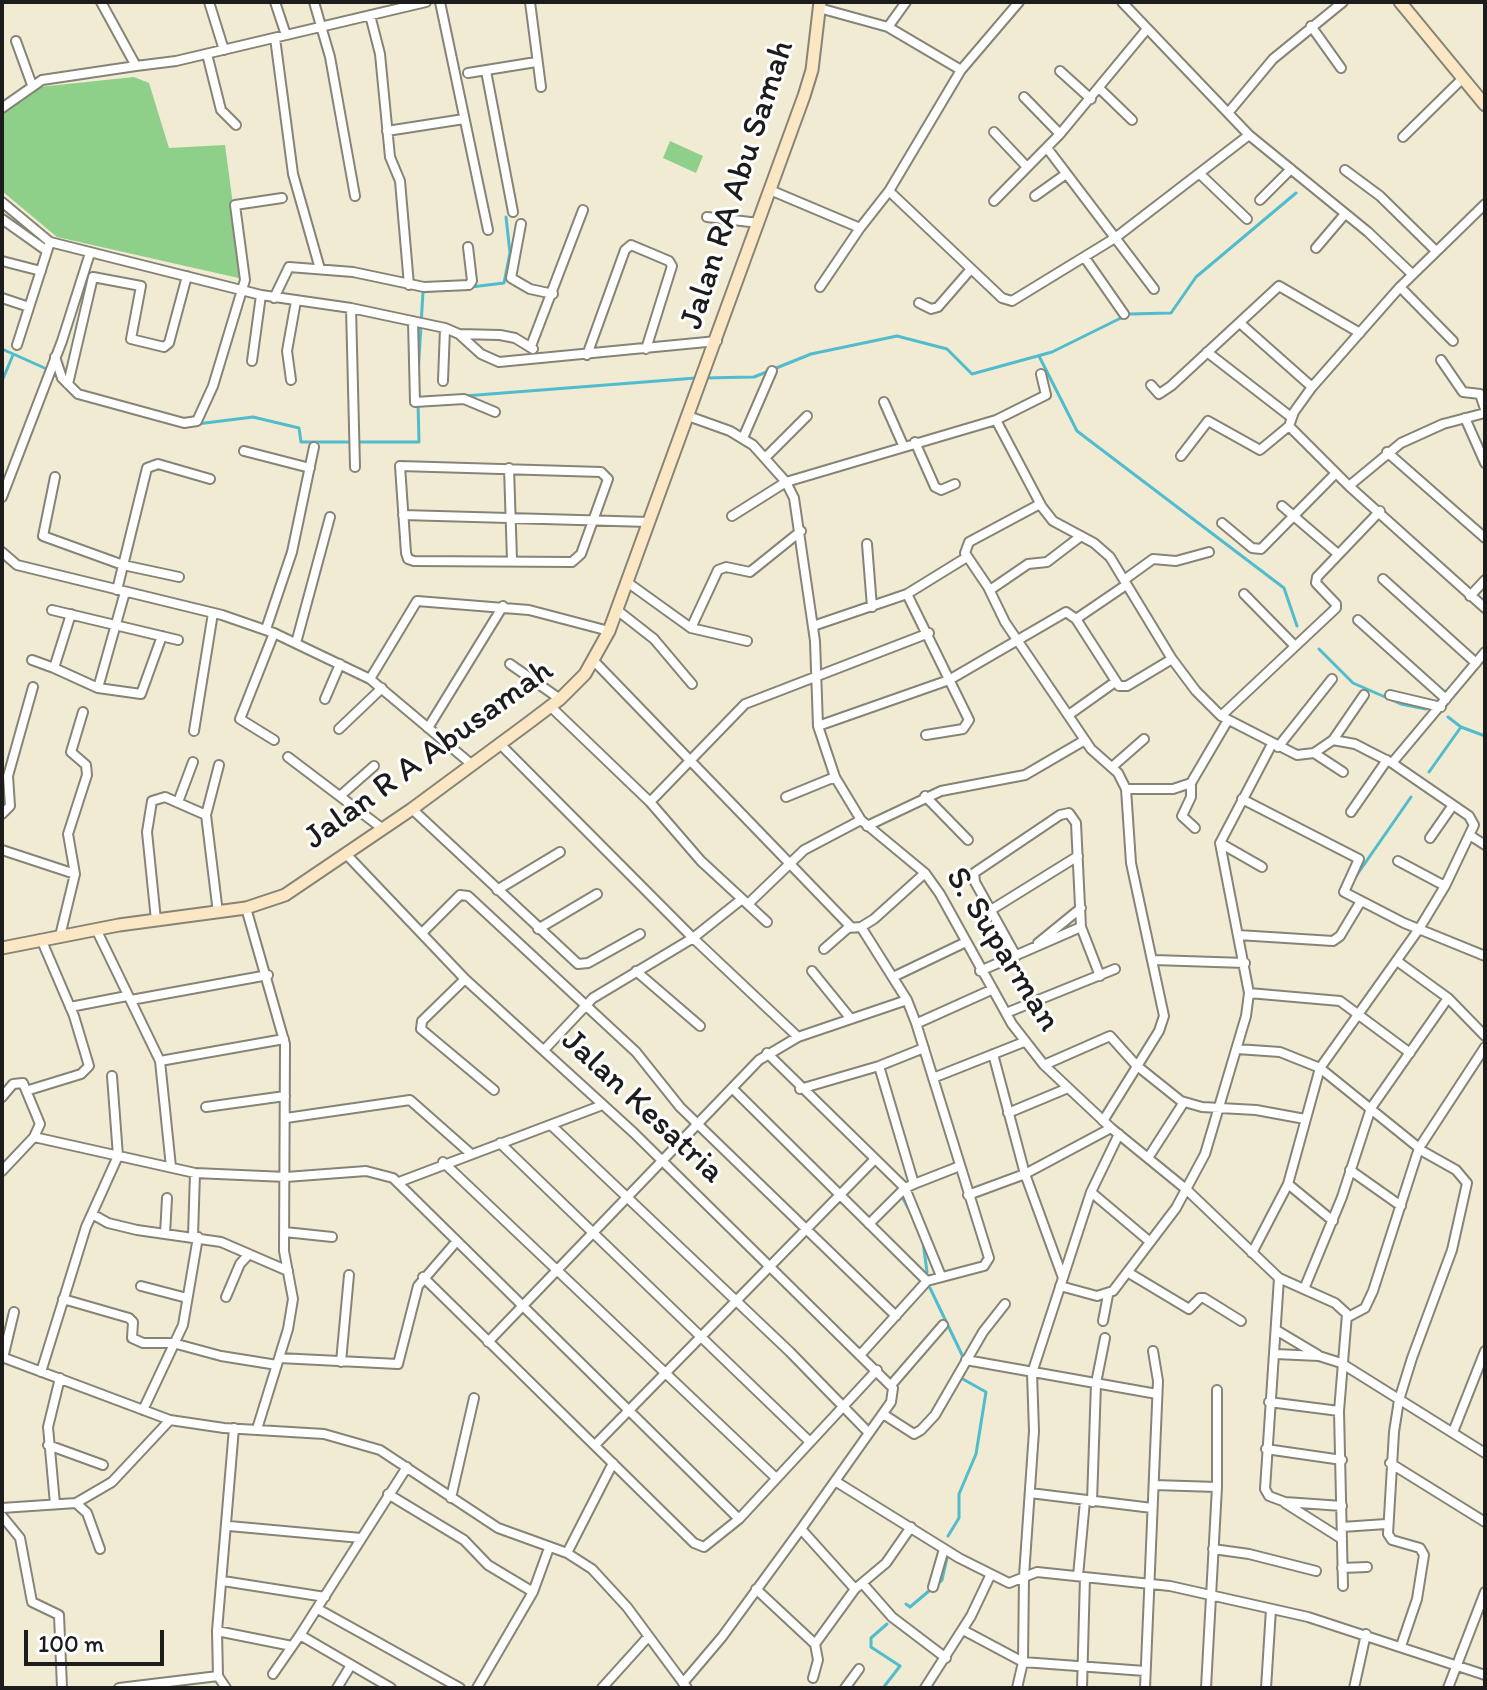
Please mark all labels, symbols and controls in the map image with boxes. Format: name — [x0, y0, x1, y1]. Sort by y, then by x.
street label: Jalan RA Abu Samah — [672, 36, 804, 334]
street label: Jalan R A Abusamah — [296, 651, 562, 859]
street label: S. Suparman — [935, 860, 1069, 1040]
street label: Jalan Kesatria — [552, 1021, 732, 1193]
scale bar — [28, 1614, 168, 1664]
text: 100 m — [38, 1629, 104, 1658]

